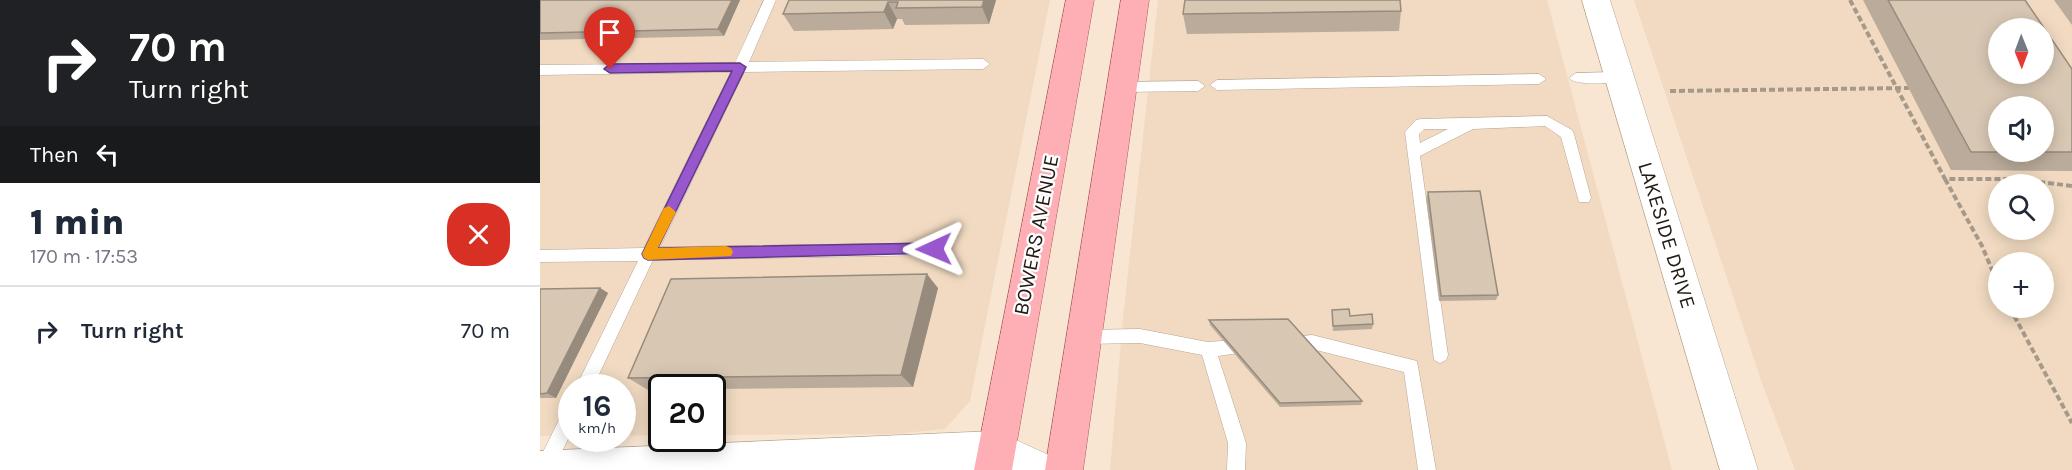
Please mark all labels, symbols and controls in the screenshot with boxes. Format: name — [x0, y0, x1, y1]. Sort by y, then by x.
pin — [584, 7, 635, 69]
icon: arrive — [593, 16, 626, 49]
north arrow — [1988, 18, 2054, 84]
map controls — [1988, 18, 2054, 318]
text: 70 m — [129, 22, 227, 72]
icon: right — [30, 24, 108, 102]
text: Turn right — [129, 73, 249, 105]
button: sound — [1988, 96, 2054, 162]
icon: left — [91, 138, 124, 171]
text: Then — [30, 142, 79, 168]
street label: BOWERS AVENUE — [1009, 153, 1063, 317]
street label: LAKESIDE DRIVE — [1633, 159, 1701, 311]
button: search — [1988, 174, 2054, 240]
text: 1 min — [30, 201, 124, 243]
button: close — [447, 203, 510, 266]
position arrow — [902, 217, 966, 281]
text: 170 m · 17:53 — [30, 245, 138, 268]
button: + — [1988, 252, 2054, 318]
icon: right — [30, 315, 63, 348]
text: Turn right — [81, 318, 184, 344]
text: 70 m — [461, 318, 510, 344]
speed limit sign: 20 — [648, 374, 726, 452]
text: 16 — [583, 388, 611, 424]
text: km/h — [578, 419, 616, 437]

